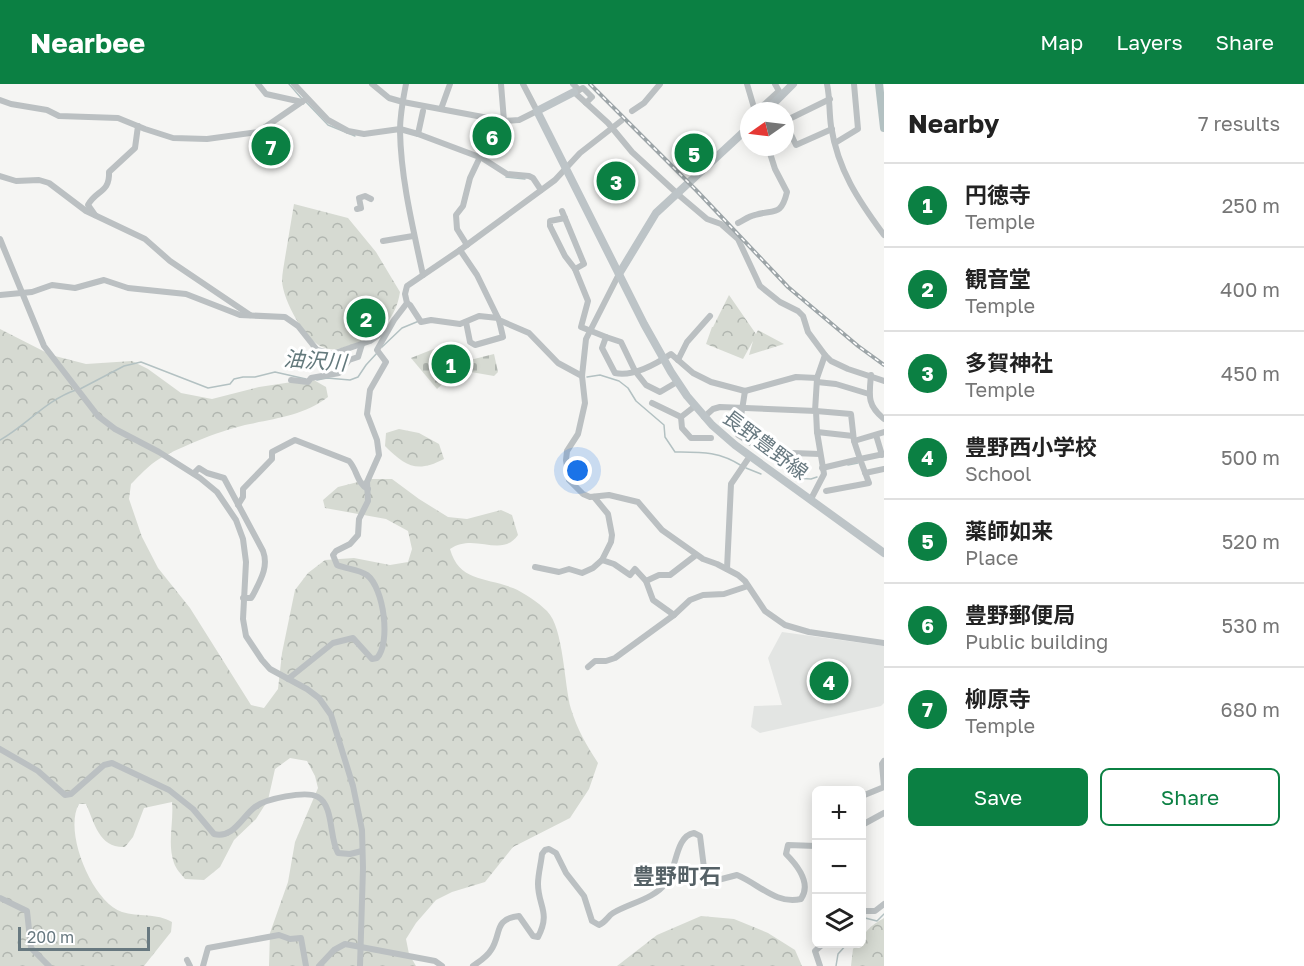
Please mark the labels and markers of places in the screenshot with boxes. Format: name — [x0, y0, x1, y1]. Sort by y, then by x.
pin: 6 — [472, 113, 512, 158]
pin: 7 — [252, 124, 290, 168]
pin: 5 — [674, 130, 714, 176]
pin: 3 — [596, 158, 636, 204]
pin: 2 — [346, 296, 386, 340]
pin: 1 — [432, 342, 470, 386]
pin: 4 — [810, 658, 848, 704]

